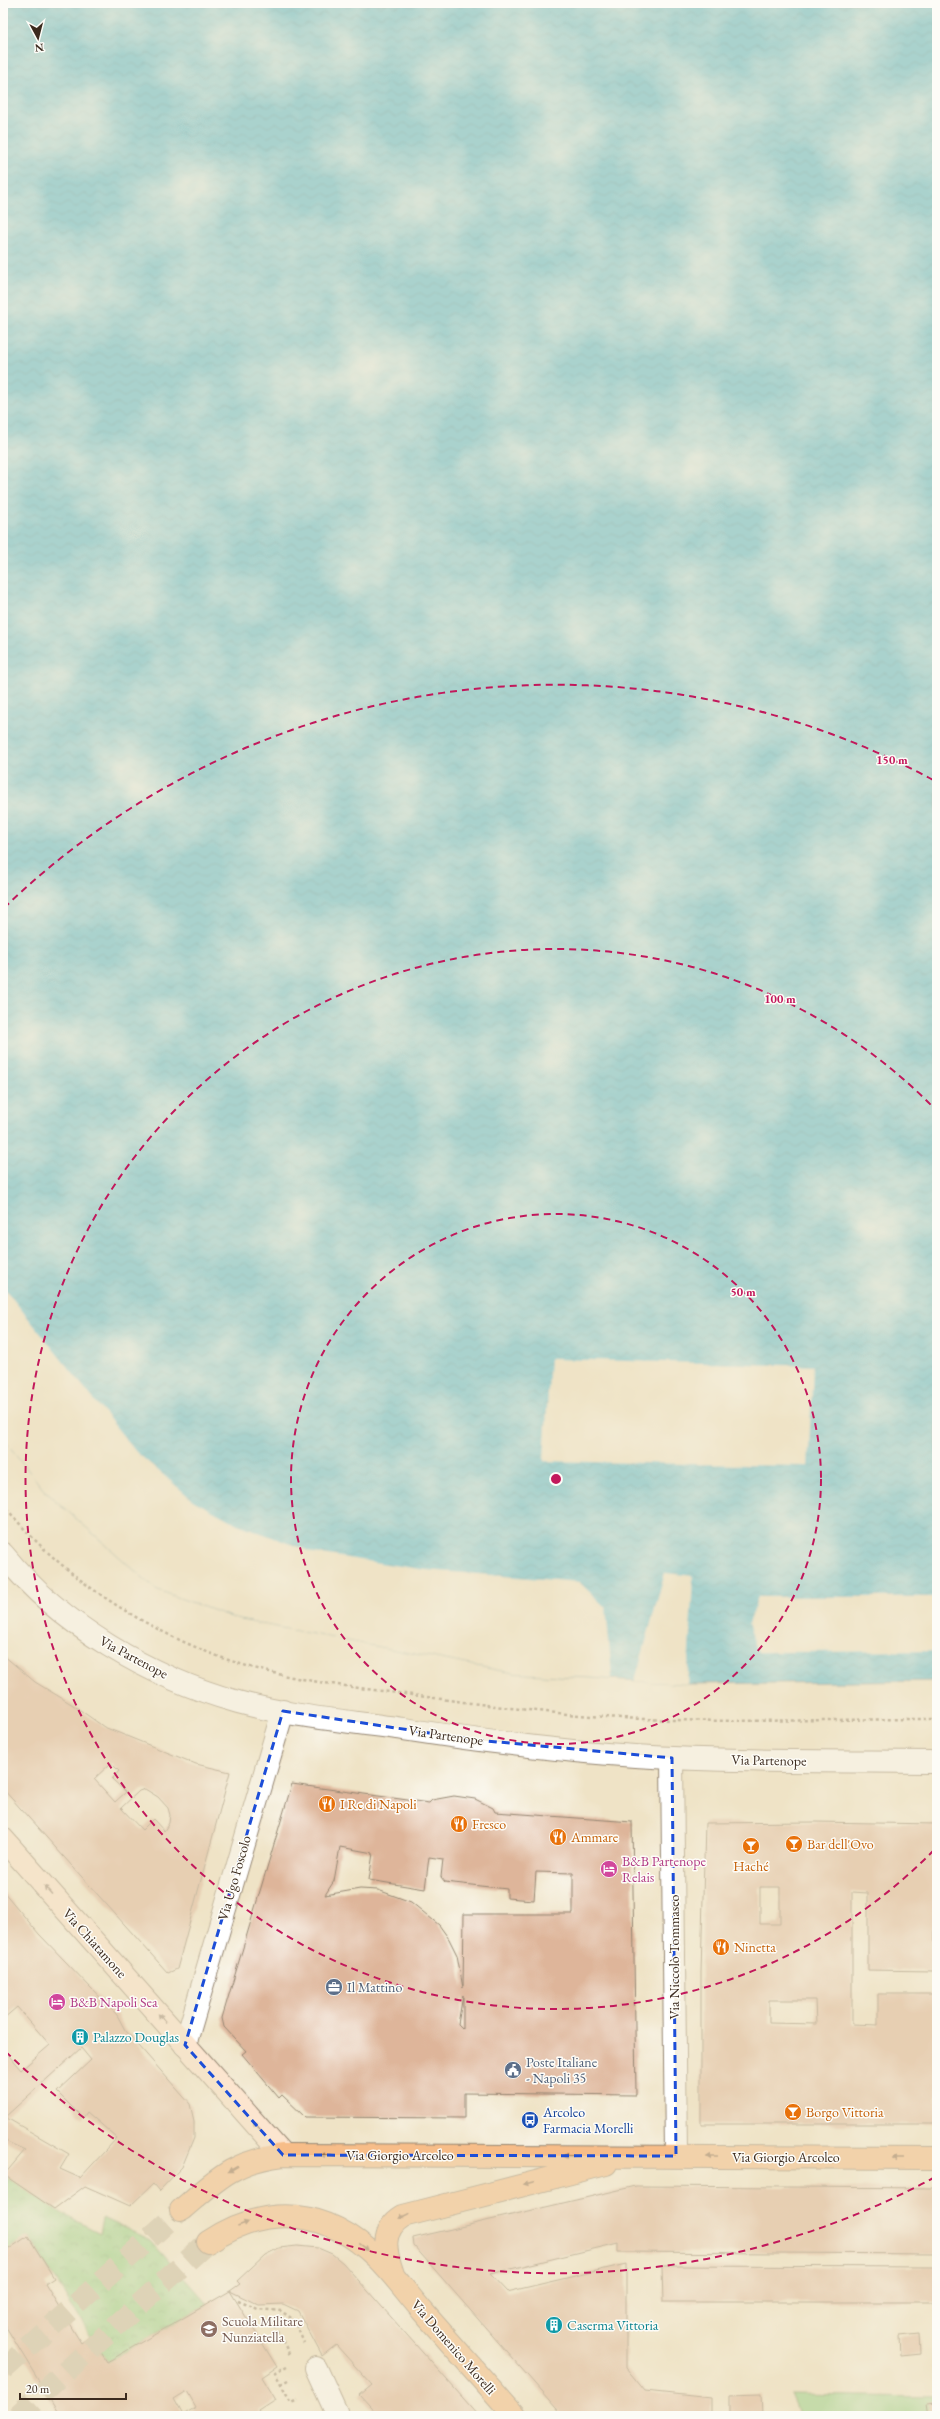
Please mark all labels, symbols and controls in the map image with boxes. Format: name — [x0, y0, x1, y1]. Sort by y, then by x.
north arrow — [18, 18, 58, 58]
text: N — [34, 40, 44, 55]
text: 150 m — [876, 752, 908, 768]
text: 100 m — [764, 991, 796, 1007]
text: 50 m — [730, 1284, 756, 1300]
centre of rings — [549, 1472, 563, 1486]
street label: Via Partenope — [97, 1631, 172, 1683]
street label: Via Partenope — [408, 1721, 485, 1749]
street label: Via Partenope — [731, 1750, 807, 1770]
restaurant icon: I Re di Napoli — [317, 1794, 337, 1814]
place label: I Re di Napoli — [340, 1795, 417, 1813]
restaurant icon: Fresco — [449, 1814, 469, 1834]
place label: Fresco — [472, 1815, 506, 1833]
restaurant icon: Ammare — [548, 1827, 568, 1847]
place label: Ammare — [570, 1828, 619, 1846]
street label: Via Ugo Foscolo — [213, 1833, 255, 1923]
bar icon: Bar dell'Ovo — [784, 1834, 804, 1854]
place label: Bar dell'Ovo — [807, 1835, 874, 1853]
bar icon: Haché — [741, 1836, 761, 1856]
place label: B&B Partenope Relais — [622, 1852, 707, 1886]
place label: Haché — [733, 1857, 769, 1875]
hotel icon: B&B Partenope Relais — [599, 1859, 619, 1879]
one-way arrow — [43, 1884, 52, 1895]
street label: Via Niccolò Tommaseo — [665, 1894, 683, 2020]
street label: Via Chiatamone — [59, 1904, 131, 1982]
restaurant icon: Ninetta — [711, 1937, 731, 1957]
place label: Ninetta — [734, 1938, 776, 1956]
office icon: Il Mattino — [324, 1977, 344, 1997]
place label: Il Mattino — [347, 1978, 402, 1996]
hotel icon: B&B Napoli Sea — [47, 1992, 67, 2012]
place label: B&B Napoli Sea — [70, 1993, 158, 2011]
one-way arrow — [157, 2013, 166, 2024]
building icon: Palazzo Douglas — [70, 2027, 90, 2047]
place label: Palazzo Douglas — [93, 2028, 179, 2046]
place label: Poste Italiane - Napoli 35 — [526, 2053, 598, 2087]
public building icon: Poste Italiane - Napoli 35 — [503, 2060, 523, 2080]
bar icon: Borgo Vittoria — [783, 2102, 803, 2122]
place label: Arcoleo Farmacia Morelli — [542, 2103, 634, 2137]
place label: Borgo Vittoria — [806, 2103, 884, 2121]
bus stop icon: Arcoleo Farmacia Morelli — [520, 2110, 540, 2130]
one-way arrow — [253, 2122, 262, 2131]
street label: Via Giorgio Arcoleo — [346, 2146, 454, 2164]
street label: Via Giorgio Arcoleo — [732, 2148, 840, 2166]
one-way arrow — [319, 2152, 332, 2158]
one-way arrow — [561, 2153, 574, 2159]
one-way arrow — [706, 2153, 718, 2160]
one-way arrow — [891, 2155, 904, 2161]
one-way arrow — [227, 2166, 238, 2173]
one-way arrow — [523, 2181, 535, 2187]
one-way arrow — [398, 2213, 409, 2219]
one-way arrow — [237, 2221, 249, 2227]
one-way arrow — [358, 2243, 369, 2251]
street label: Via Domenico Morelli — [408, 2296, 501, 2399]
place label: Scuola Militare Nunziatella — [222, 2312, 304, 2346]
building icon: Caserma Vittoria — [544, 2315, 564, 2335]
place label: Caserma Vittoria — [567, 2316, 659, 2334]
school or university icon: Scuola Militare Nunziatella — [199, 2319, 219, 2339]
scale bar — [20, 2375, 126, 2401]
text: 20 m — [26, 2381, 50, 2397]

